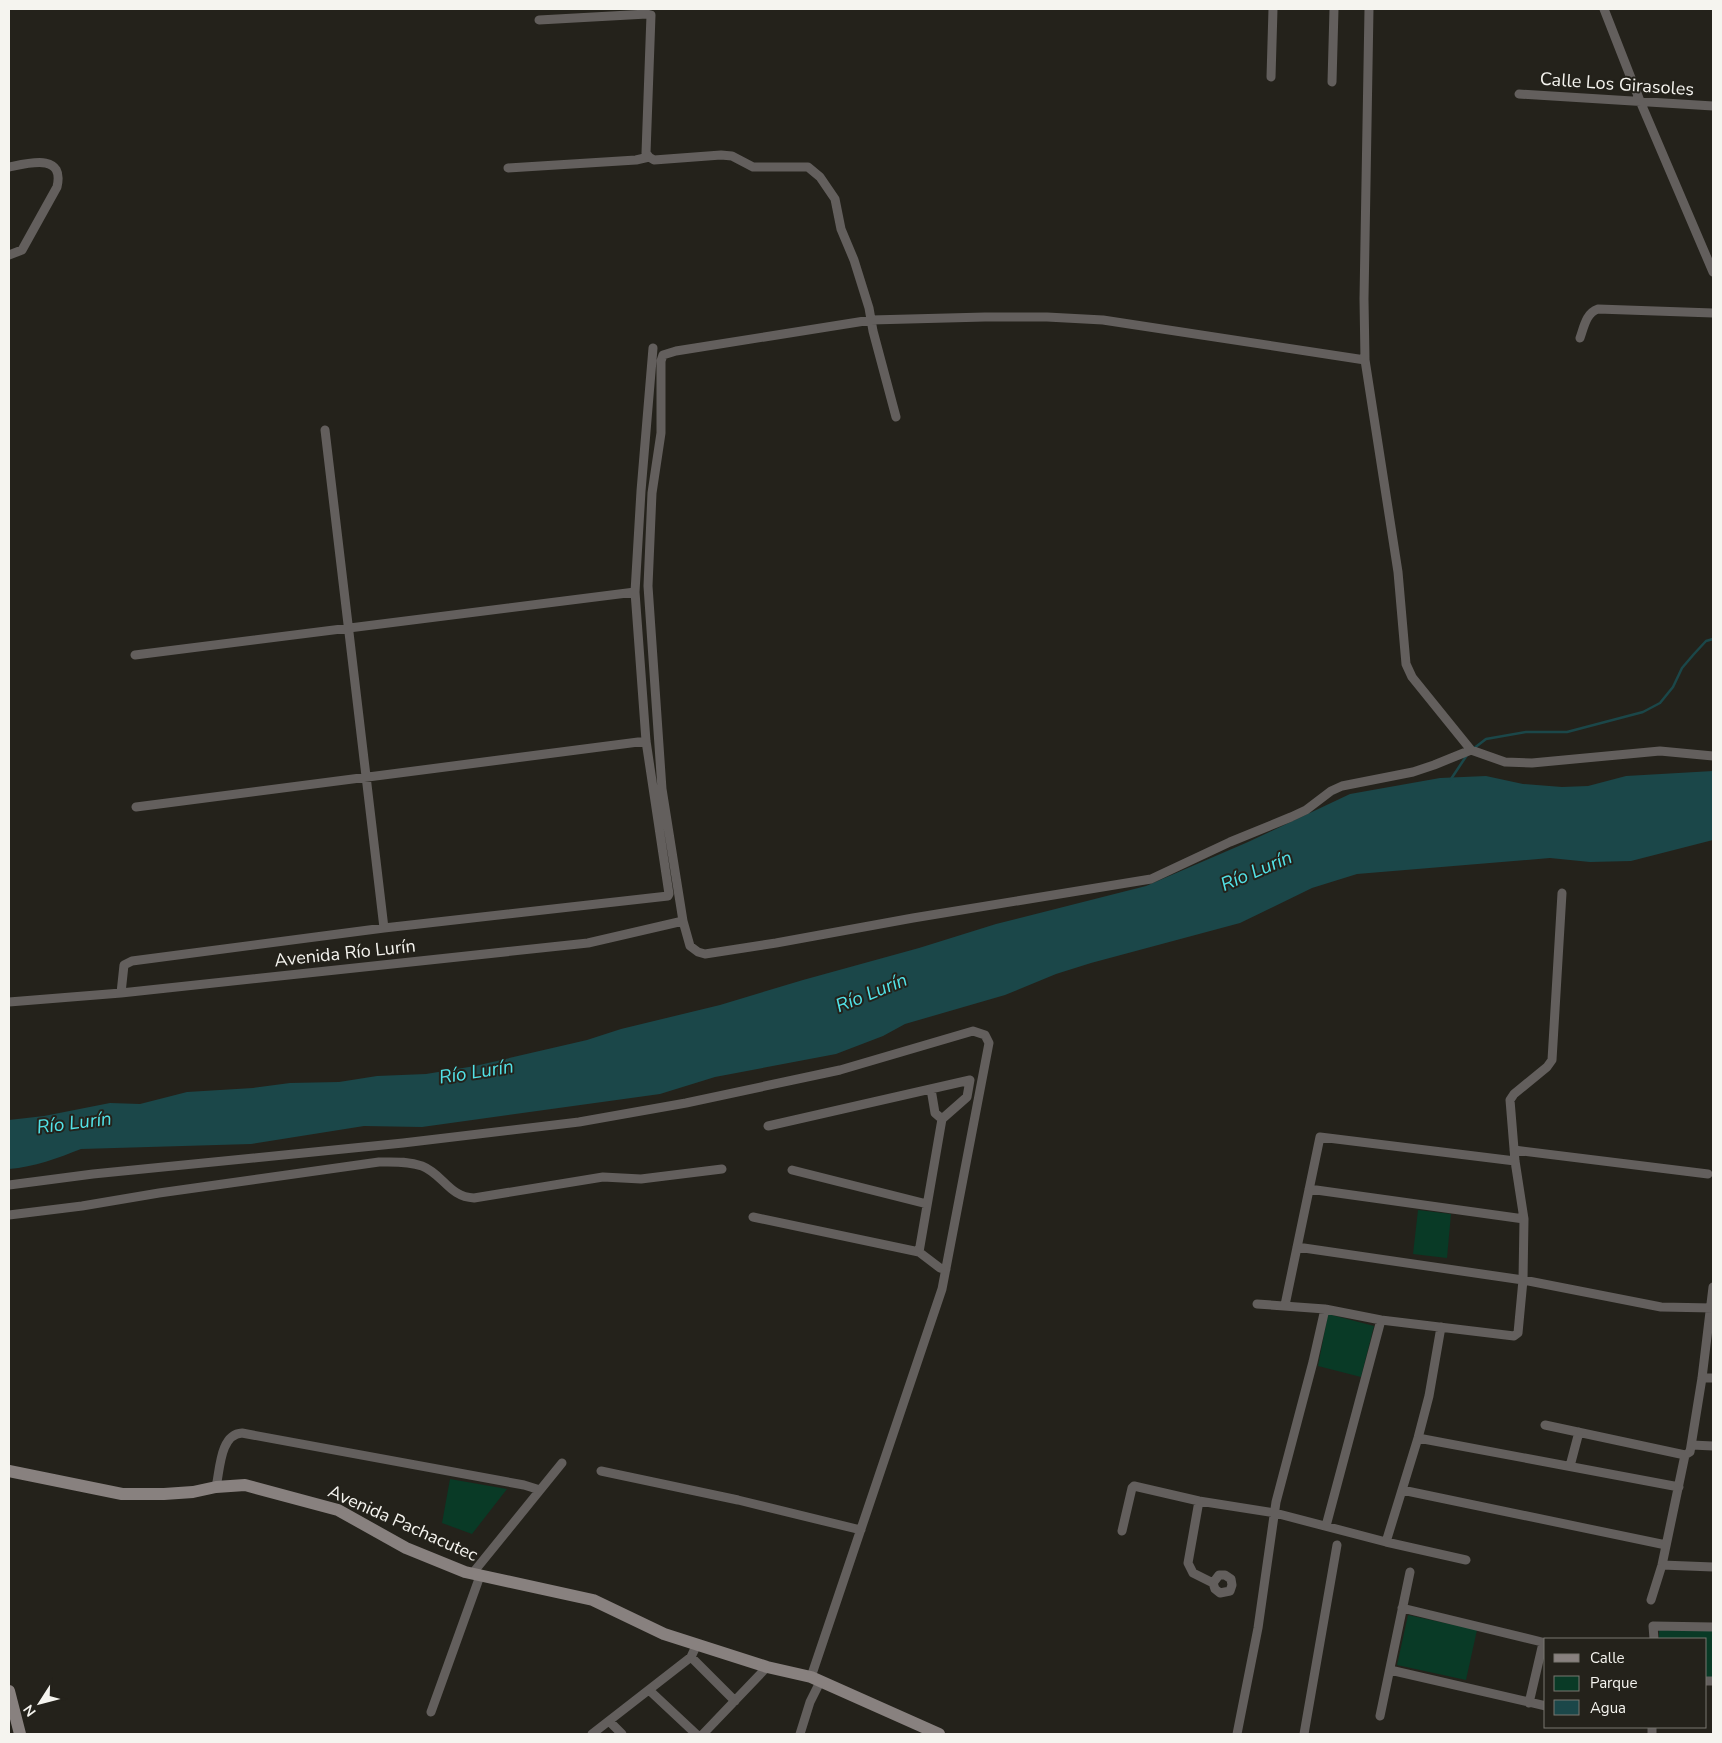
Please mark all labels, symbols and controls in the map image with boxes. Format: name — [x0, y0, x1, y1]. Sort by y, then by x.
street label: Calle Los Girasoles — [1539, 67, 1695, 101]
water label: Río Lurín — [1217, 844, 1296, 898]
street label: Avenida Río Lurín — [273, 934, 417, 972]
water label: Río Lurín — [832, 967, 911, 1019]
water label: Río Lurín — [437, 1053, 515, 1091]
water label: Río Lurín — [35, 1105, 113, 1140]
street label: Avenida Pachacutec — [324, 1479, 482, 1567]
legend — [1544, 1638, 1707, 1728]
text: Calle — [1590, 1648, 1625, 1668]
text: Parque — [1590, 1673, 1638, 1693]
north arrow — [15, 1678, 65, 1728]
text: Agua — [1590, 1698, 1626, 1718]
text: N — [19, 1701, 41, 1720]

